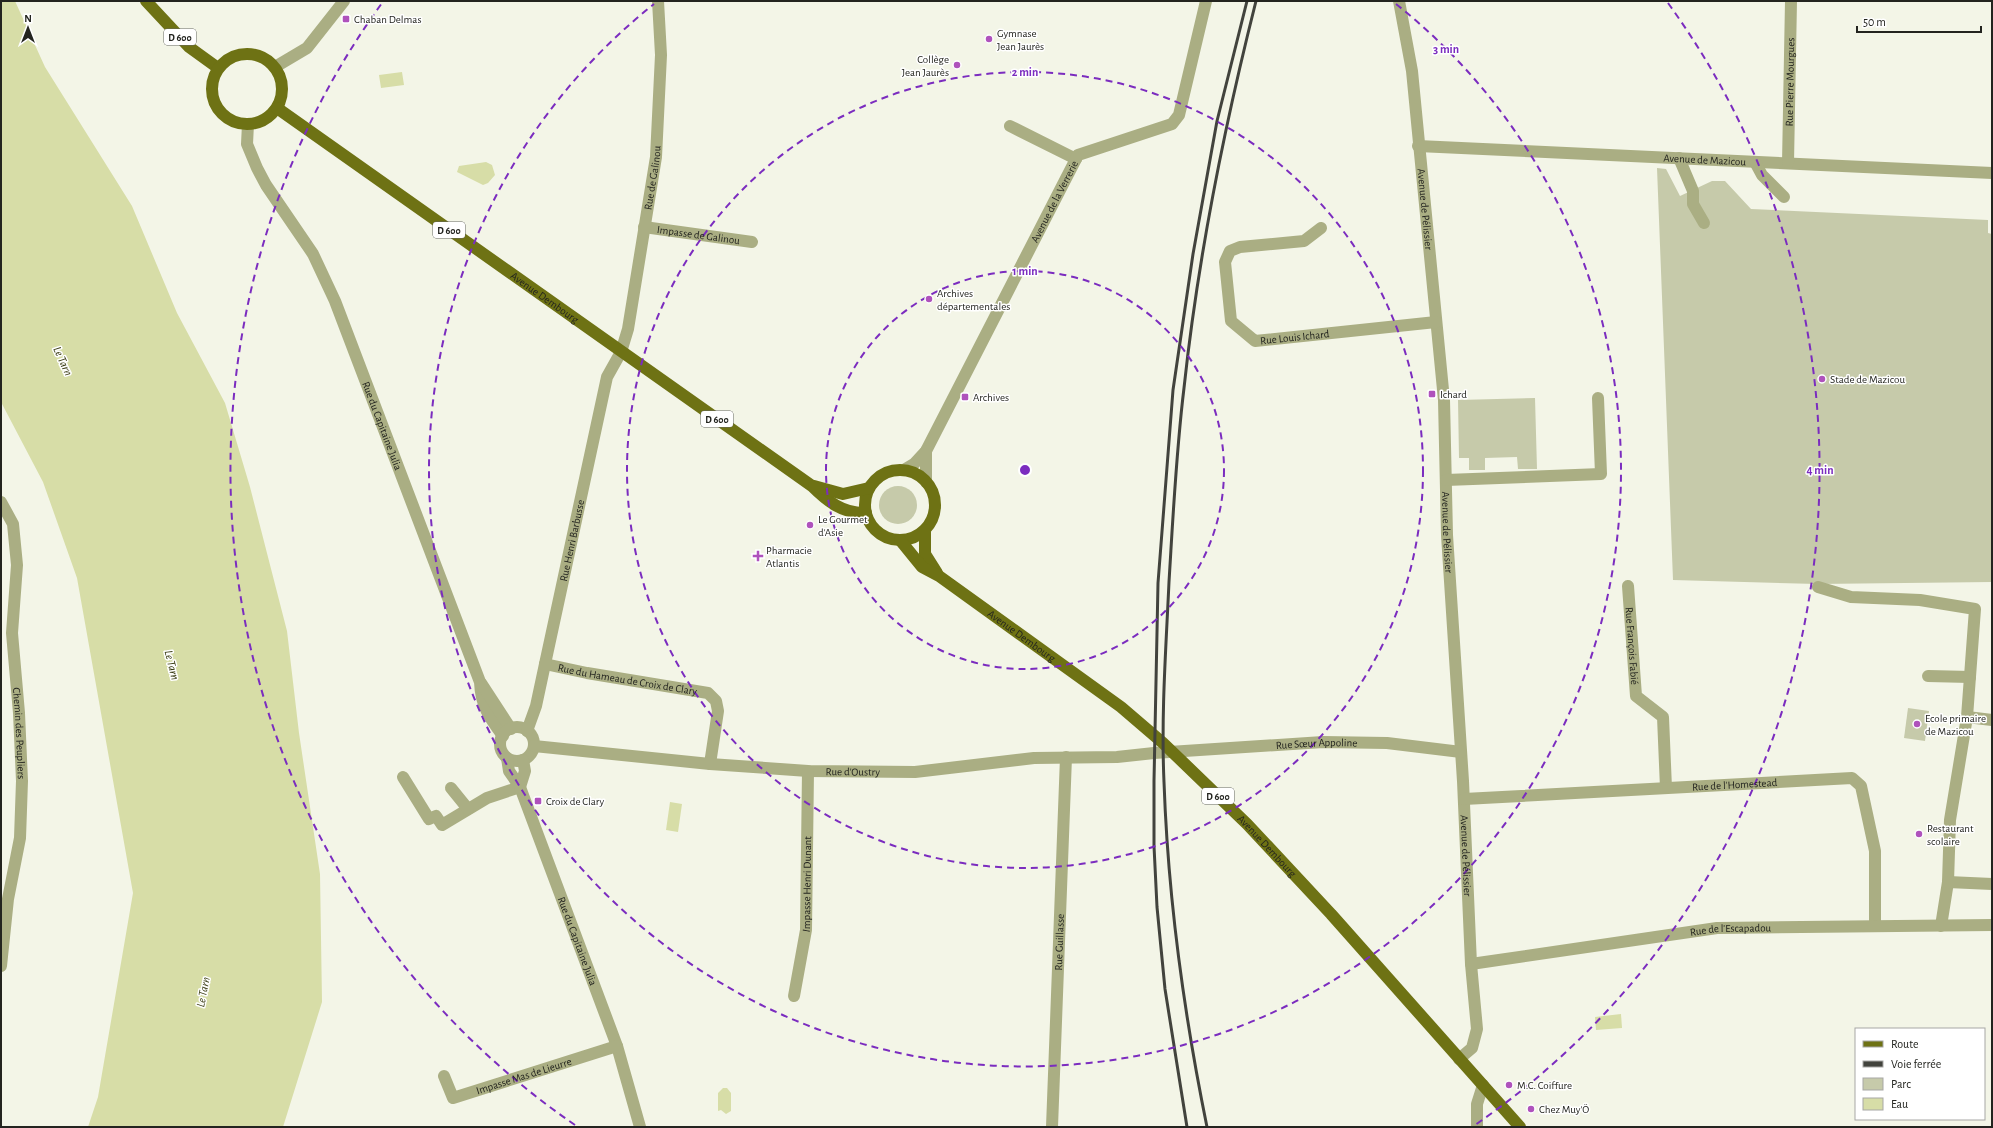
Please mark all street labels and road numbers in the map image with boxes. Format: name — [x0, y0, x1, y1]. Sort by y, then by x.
road number: D 600 — [164, 29, 196, 45]
street label: Rue Pierre Mourgues — [1784, 37, 1796, 127]
street label: Rue de Galinou — [642, 145, 663, 211]
street label: Avenue de Mazicou — [1663, 153, 1747, 167]
street label: Avenue de la Verrerie — [1029, 159, 1080, 244]
street label: Avenue de Pélissier — [1416, 168, 1434, 251]
road number: D 600 — [433, 222, 465, 238]
street label: Impasse de Galinou — [656, 224, 741, 246]
street label: Avenue Dembourg — [509, 270, 581, 326]
street label: Rue Louis Ichard — [1260, 328, 1330, 346]
street label: Rue du Capitaine Julia — [360, 380, 404, 472]
road number: D 600 — [701, 411, 733, 427]
street label: Avenue de Pélissier — [1440, 491, 1454, 574]
street label: Rue Henri Barbusse — [558, 499, 586, 582]
street label: Rue François Fabié — [1624, 607, 1640, 685]
street label: Avenue Dembourg — [986, 608, 1058, 664]
street label: Rue du Hameau de Croix de Clary — [557, 662, 698, 697]
street label: Chemin des Peupliers — [11, 687, 27, 779]
street label: Rue Sœur Appoline — [1275, 737, 1357, 751]
street label: Rue d'Oustry — [826, 766, 880, 778]
street label: Rue de l'Homestead — [1692, 777, 1778, 793]
road number: D 600 — [1202, 788, 1234, 804]
street label: Avenue Dembourg — [1235, 813, 1299, 880]
street label: Avenue de Pélissier — [1458, 815, 1473, 897]
street label: Impasse Henri Dunant — [801, 836, 813, 933]
street label: Rue du Capitaine Julia — [556, 895, 599, 987]
street label: Rue Guillasse — [1053, 914, 1066, 971]
street label: Rue de l'Escapadou — [1689, 922, 1772, 938]
street label: Impasse Mas de Lieurre — [475, 1056, 573, 1096]

